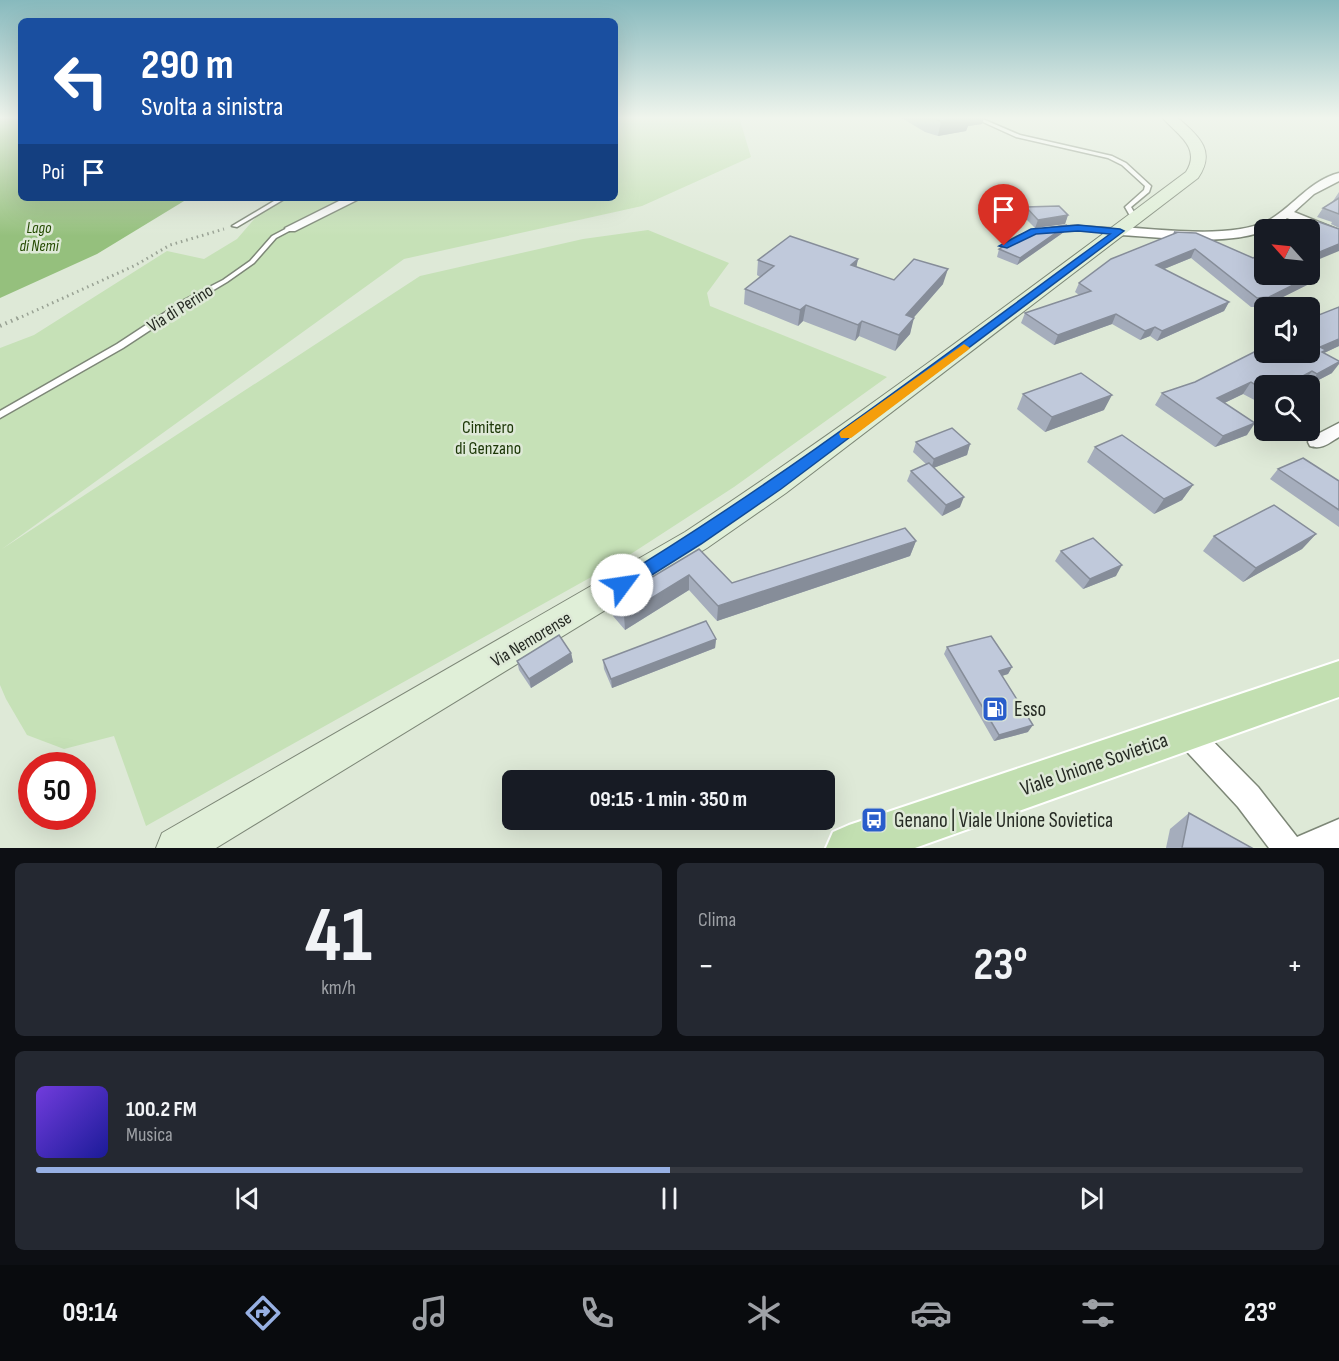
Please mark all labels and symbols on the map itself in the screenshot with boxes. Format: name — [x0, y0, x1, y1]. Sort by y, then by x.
pin — [978, 184, 1029, 246]
water label: Lago di Nemi — [19, 219, 60, 256]
north arrow — [1254, 219, 1320, 285]
street label: Via di Perino — [144, 280, 217, 337]
park label: Cimitero di Genzano — [455, 417, 521, 459]
position arrow — [590, 553, 654, 617]
street label: Via Nemorense — [487, 607, 575, 672]
fuel station icon: Esso — [980, 694, 1010, 724]
place label: Esso — [1014, 697, 1046, 722]
street label: Viale Unione Sovietica — [1017, 728, 1171, 801]
speed limit sign: 50 — [18, 752, 96, 830]
bus stop icon: Genano | Viale Unione Sovietica — [859, 805, 889, 835]
place label: Genano | Viale Unione Sovietica — [894, 808, 1113, 833]

